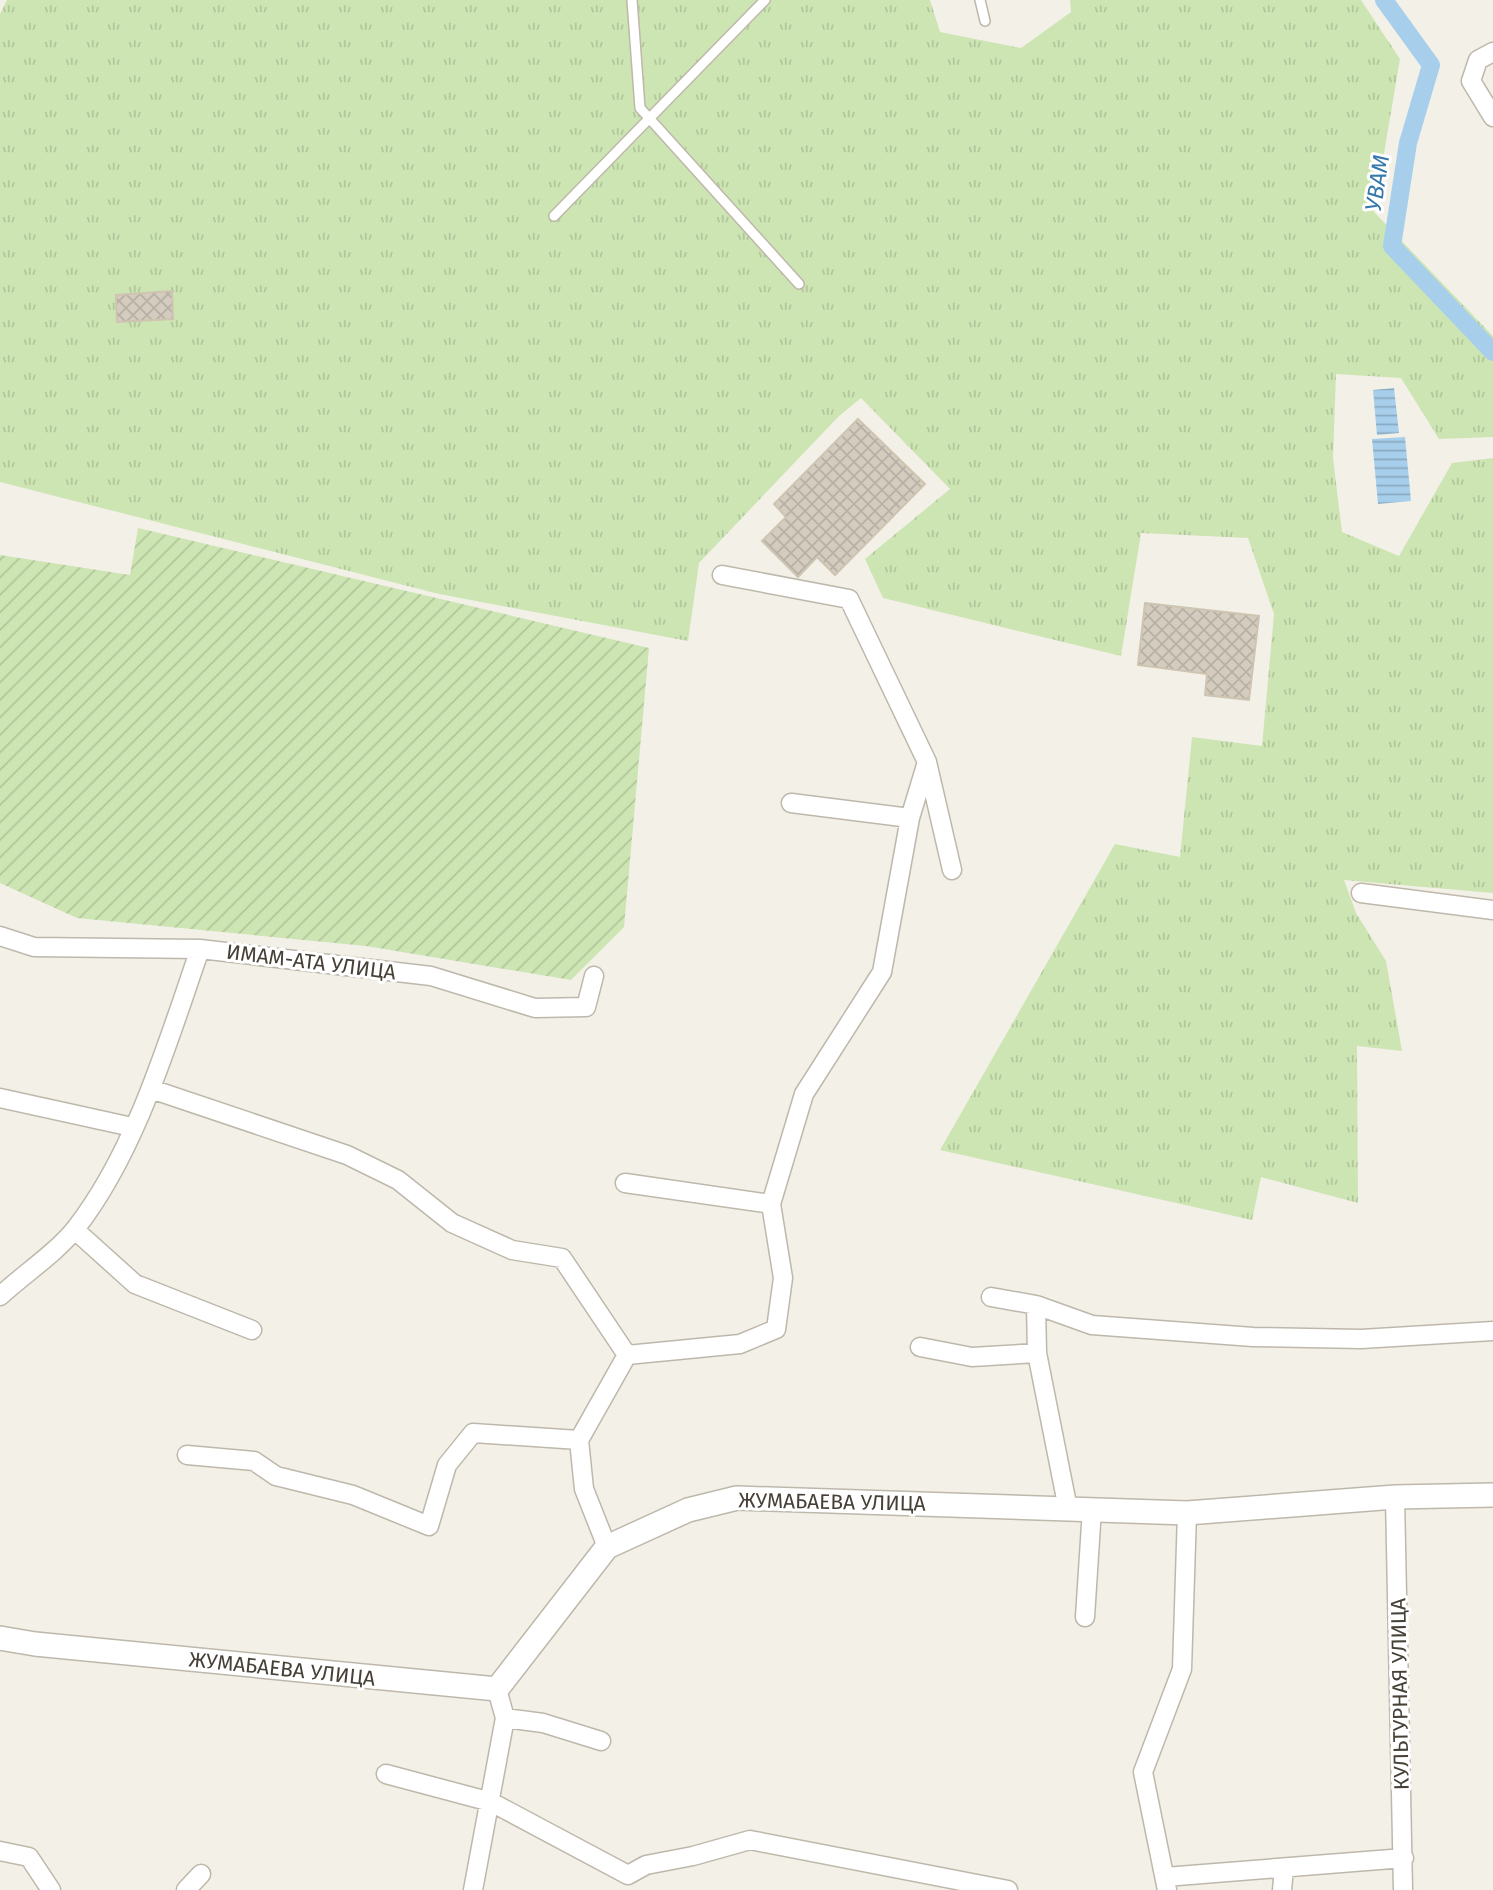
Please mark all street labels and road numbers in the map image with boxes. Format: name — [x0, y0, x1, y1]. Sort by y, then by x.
street label: ИМАМ-АТА УЛИЦА — [225, 939, 397, 985]
street label: ЖУМАБАЕВА УЛИЦА — [738, 1487, 926, 1517]
street label: КУЛЬТУРНАЯ УЛИЦА — [1385, 1598, 1415, 1790]
street label: ЖУМАБАЕВА УЛИЦА — [188, 1646, 376, 1692]

